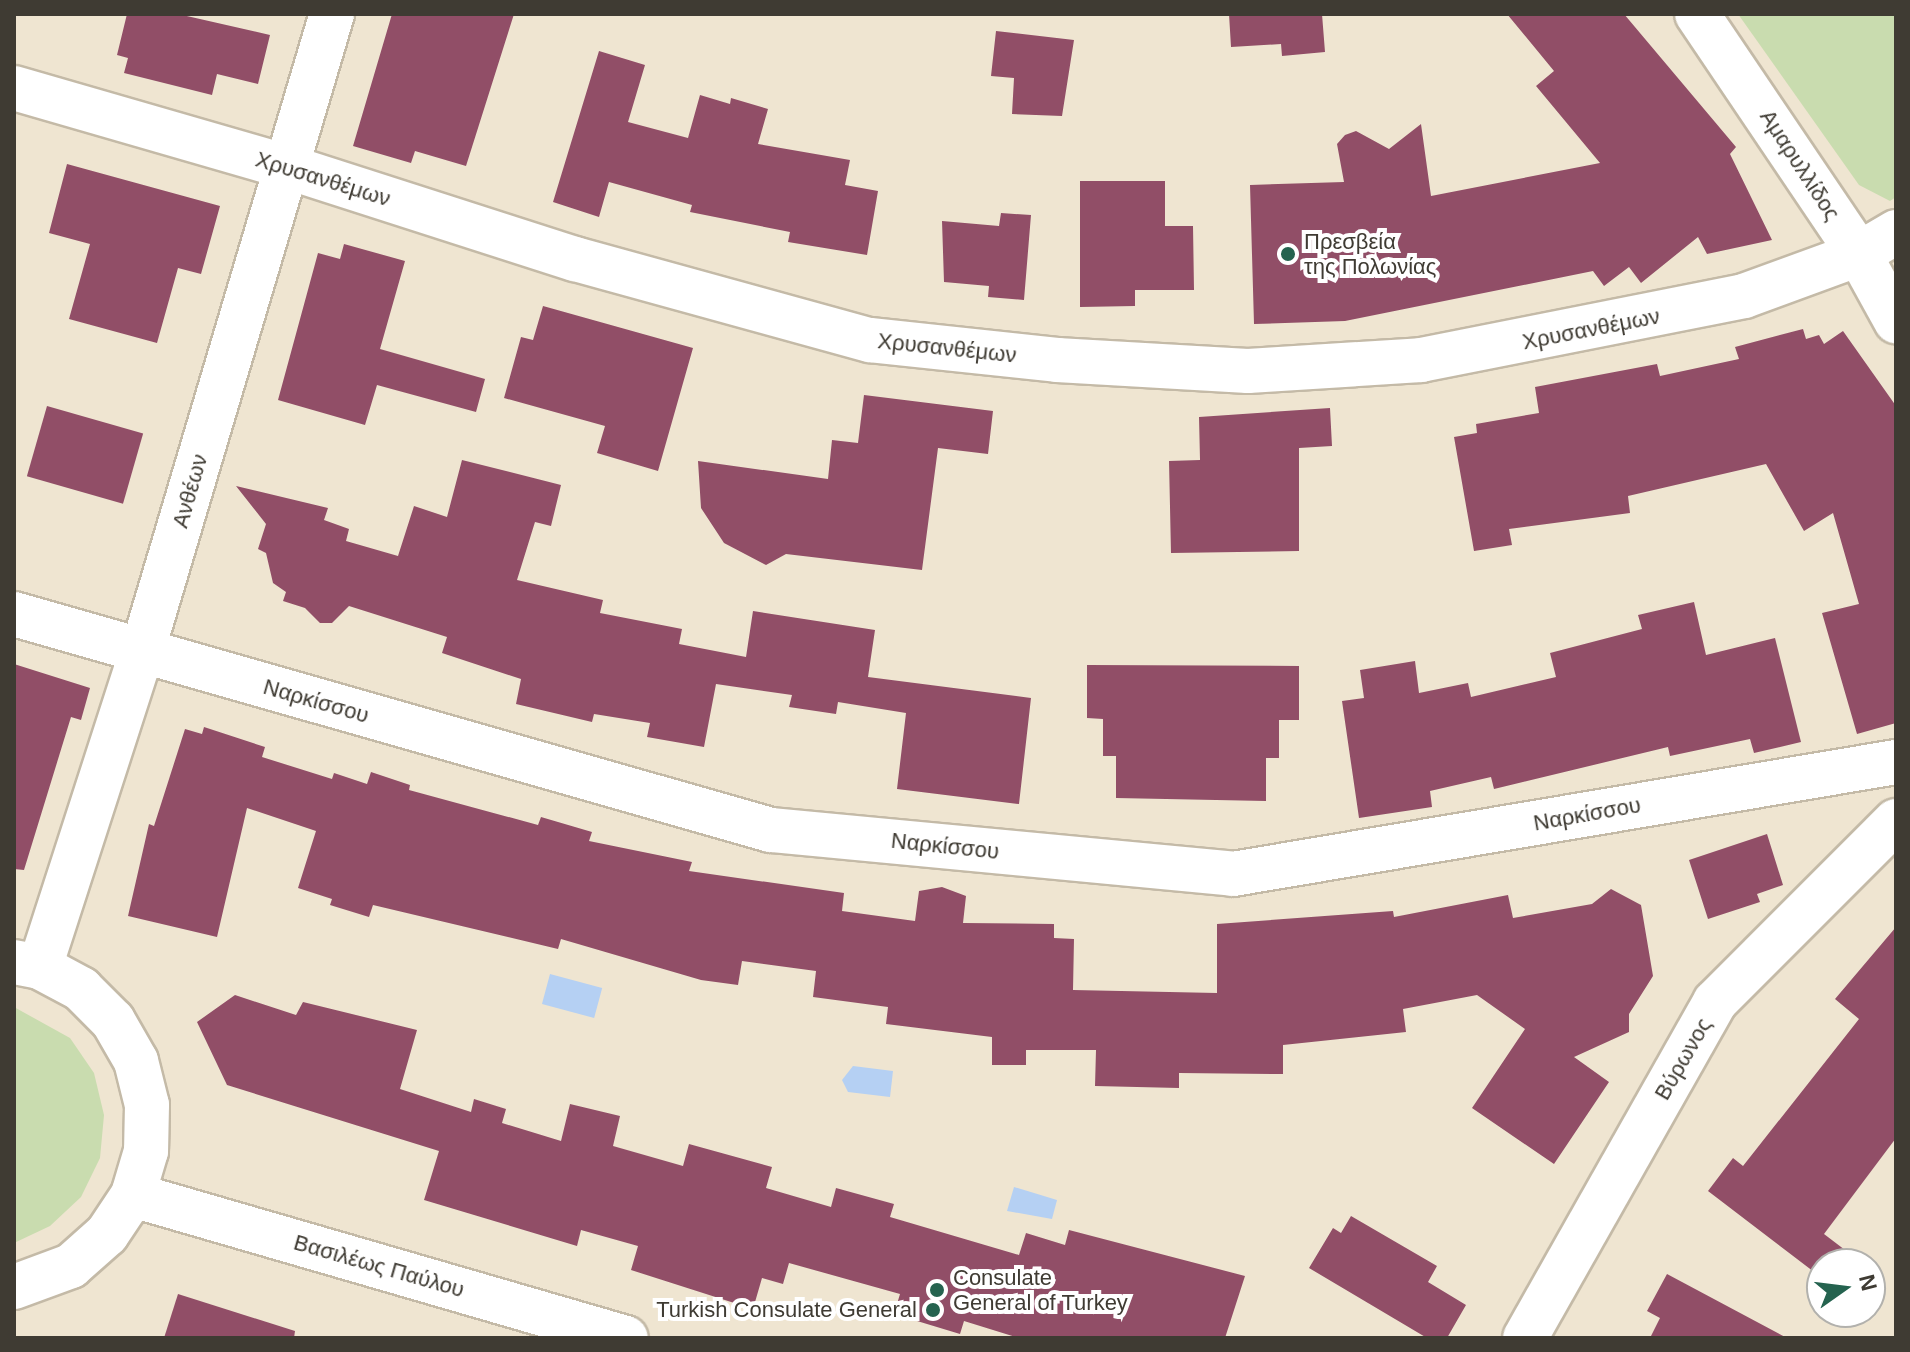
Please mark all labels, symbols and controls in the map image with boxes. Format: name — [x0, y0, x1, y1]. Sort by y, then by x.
street label: Αμαρυλλίδος — [1754, 105, 1846, 225]
street label: Χρυσανθέμων — [252, 146, 394, 212]
place label: Πρεσβεία της Πολωνίας — [1304, 228, 1436, 280]
marker: Πρεσβεία της Πολωνίας — [1279, 245, 1297, 263]
street label: Χρυσανθέμων — [1520, 303, 1662, 355]
street label: Χρυσανθέμων — [876, 328, 1018, 368]
street label: Ανθέων — [167, 451, 213, 531]
street label: Ναρκίσσου — [260, 673, 372, 729]
street label: Ναρκίσσου — [1531, 792, 1643, 836]
street label: Ναρκίσσου — [890, 827, 1000, 865]
street label: Βύρωνος — [1649, 1013, 1717, 1105]
street label: Βασιλέως Παύλου — [291, 1229, 467, 1303]
north arrow — [1806, 1248, 1886, 1328]
place label: Consulate General of Turkey — [953, 1264, 1128, 1316]
text: N — [1854, 1272, 1882, 1293]
marker: Consulate General of Turkey — [928, 1281, 946, 1299]
place label: Turkish Consulate General — [656, 1297, 917, 1323]
marker: Turkish Consulate General — [924, 1301, 942, 1319]

